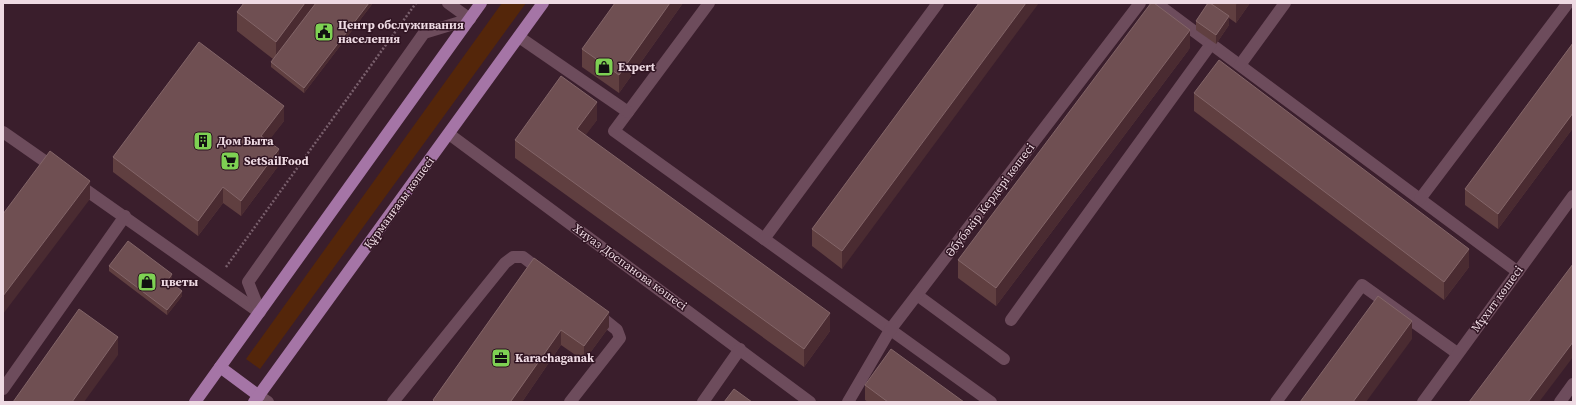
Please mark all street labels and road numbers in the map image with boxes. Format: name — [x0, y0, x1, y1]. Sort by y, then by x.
street label: Әбубәкір Кердері көшесі — [942, 140, 1038, 260]
street label: Құрманғазы көшесі — [360, 153, 438, 252]
street label: Хиуаз Доспанова көшесі — [570, 220, 691, 314]
street label: Мұхит көшесі — [1468, 262, 1527, 335]

